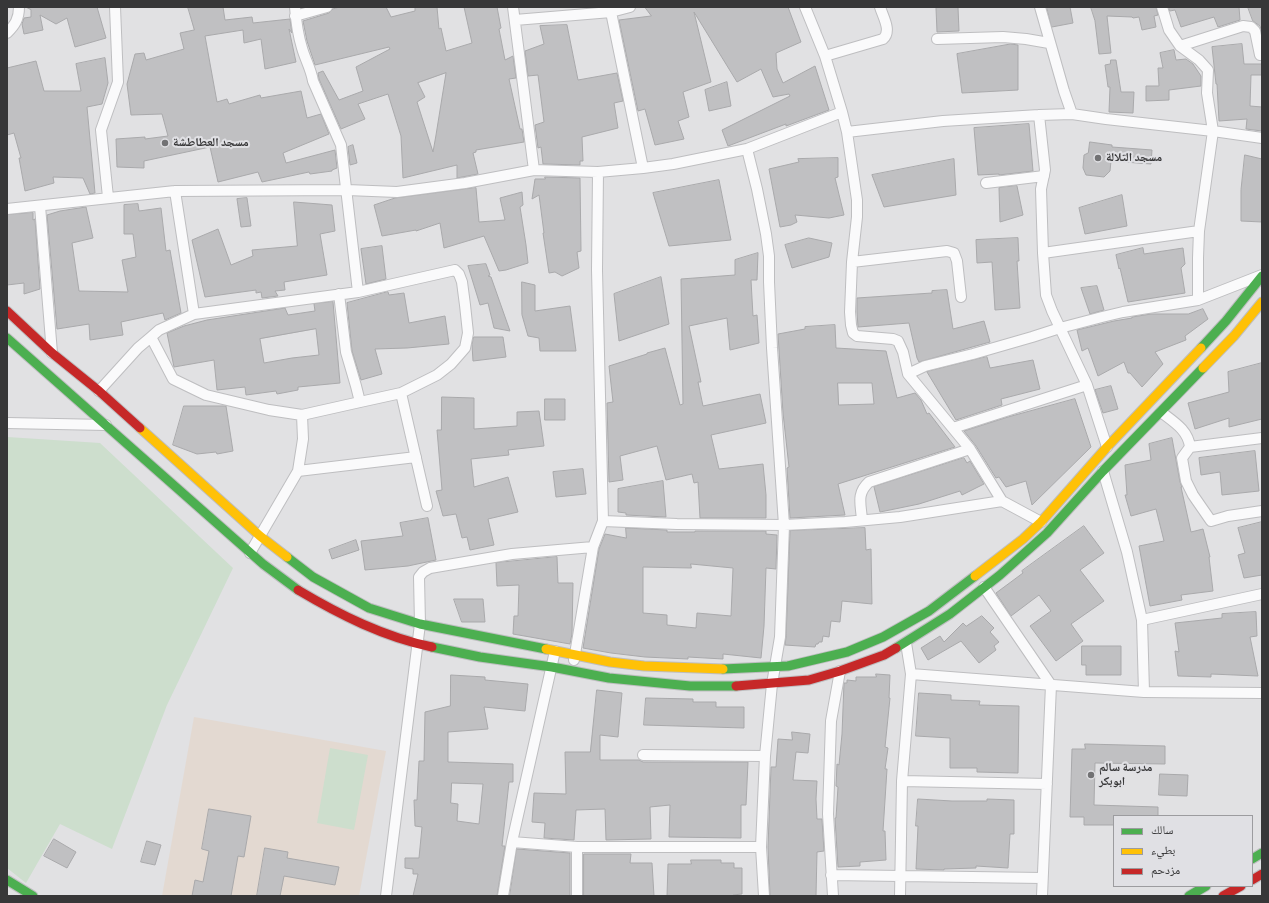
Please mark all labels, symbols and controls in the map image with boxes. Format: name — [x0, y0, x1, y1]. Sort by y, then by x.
place label: مسجد العطاطشة — [173, 136, 249, 150]
marker: مسجد العطاطشة — [160, 138, 170, 148]
place label: مسجد التلالة — [1106, 151, 1162, 165]
marker: مسجد التلالة — [1093, 153, 1103, 163]
place label: مدرسة سالم ابوبكر — [1099, 761, 1153, 789]
marker: مدرسة سالم ابوبكر — [1086, 770, 1096, 780]
legend — [1113, 815, 1253, 887]
text: سالك — [1151, 822, 1173, 839]
text: بطيء — [1151, 842, 1175, 859]
text: مزدحم — [1151, 862, 1180, 879]

